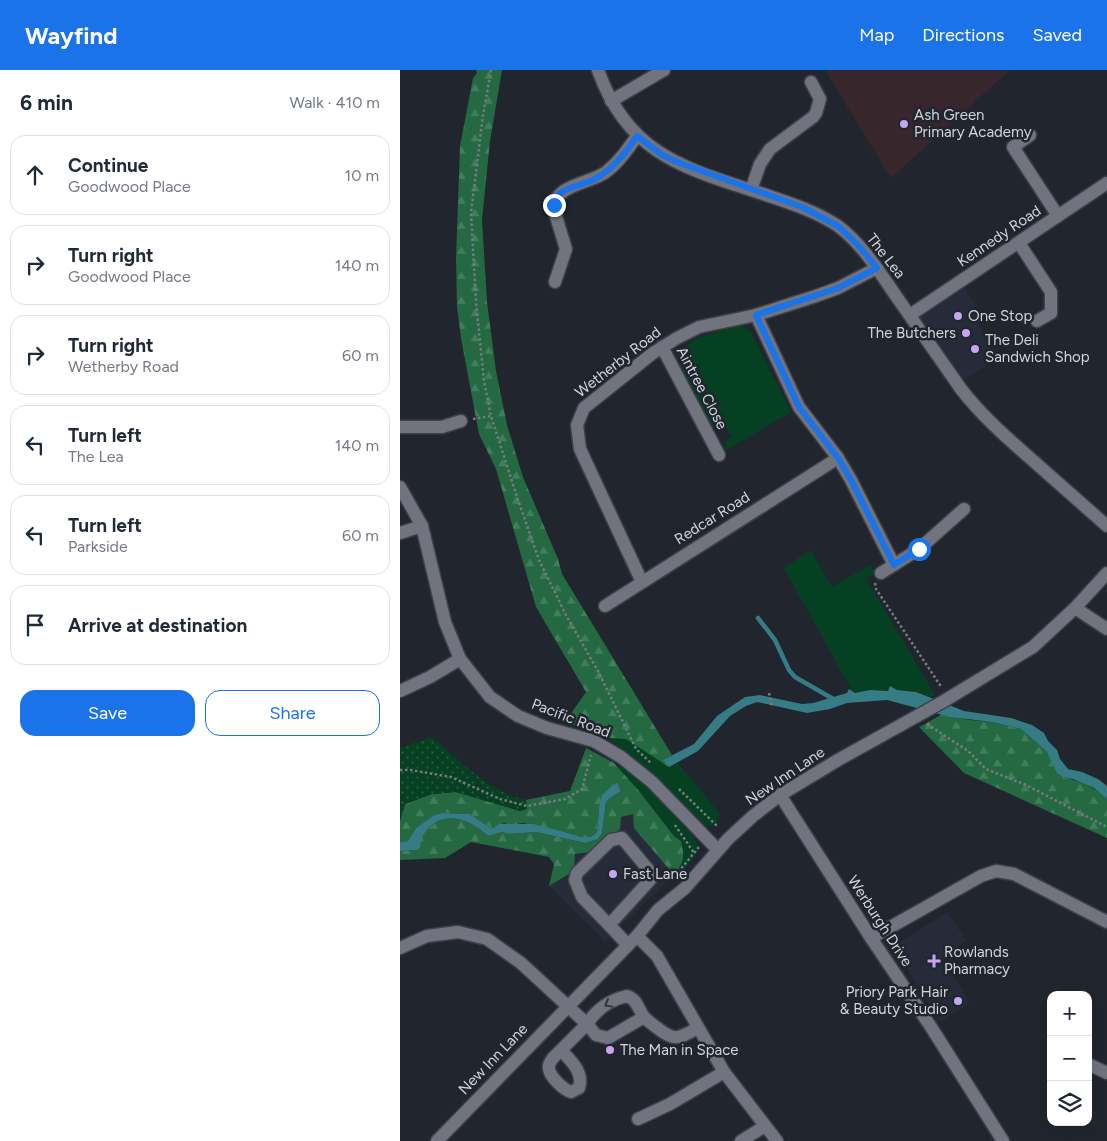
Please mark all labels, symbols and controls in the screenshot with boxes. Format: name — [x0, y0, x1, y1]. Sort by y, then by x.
text: Wayfind — [25, 21, 118, 50]
text: Map — [859, 24, 894, 46]
text: Directions — [922, 24, 1004, 46]
text: Saved — [1032, 24, 1082, 46]
text: 6 min — [20, 90, 73, 115]
text: Walk · 410 m — [290, 93, 380, 112]
place label: Ash Green Primary Academy — [914, 106, 1032, 141]
marker: Ash Green Primary Academy — [898, 118, 910, 130]
text: Continue — [68, 154, 148, 177]
icon: ahead — [21, 161, 49, 189]
text: 10 m — [345, 166, 379, 185]
text: Goodwood Place — [68, 177, 191, 196]
route end — [543, 194, 566, 217]
street label: Kennedy Road — [954, 201, 1044, 271]
street label: The Lea — [863, 230, 909, 282]
text: Turn right — [68, 244, 154, 267]
icon: right — [21, 251, 49, 279]
text: 140 m — [335, 256, 379, 275]
text: Goodwood Place — [68, 267, 191, 286]
place label: One Stop — [968, 307, 1032, 325]
marker: One Stop — [952, 310, 964, 322]
street label: Wetherby Road — [571, 323, 665, 401]
place label: The Butchers — [868, 324, 956, 342]
marker: The Butchers — [960, 327, 972, 339]
place label: The Deli Sandwich Shop — [985, 331, 1090, 366]
text: Turn right — [68, 334, 154, 357]
icon: right — [21, 341, 49, 369]
marker: The Deli Sandwich Shop — [969, 343, 981, 355]
street label: Aintree Close — [673, 344, 731, 432]
text: 60 m — [342, 346, 379, 365]
text: Wetherby Road — [68, 357, 179, 376]
text: Turn left — [68, 424, 142, 447]
icon: left — [21, 431, 49, 459]
text: 140 m — [335, 436, 379, 455]
text: The Lea — [68, 447, 124, 466]
street label: Redcar Road — [671, 488, 753, 548]
text: Turn left — [68, 514, 142, 537]
icon: left — [21, 521, 49, 549]
text: 60 m — [342, 526, 379, 545]
text: Parkside — [68, 537, 128, 556]
route start — [908, 538, 931, 561]
icon: arrive — [21, 611, 49, 639]
text: Arrive at destination — [68, 614, 247, 637]
button: Save — [20, 690, 195, 736]
button: Share — [205, 690, 380, 736]
street label: Pacific Road — [529, 695, 613, 741]
street label: New Inn Lane — [742, 743, 828, 809]
place label: Fast Lane — [623, 865, 687, 883]
marker: Fast Lane — [607, 868, 619, 880]
street label: Werburgh Drive — [844, 872, 916, 970]
place label: Rowlands Pharmacy — [944, 943, 1010, 978]
marker: Rowlands Pharmacy — [928, 955, 940, 967]
place label: Priory Park Hair & Beauty Studio — [840, 983, 948, 1018]
map controls — [1047, 991, 1092, 1126]
button: + — [1047, 991, 1092, 1036]
marker: Priory Park Hair & Beauty Studio — [952, 995, 964, 1007]
one-way arrow — [604, 998, 613, 1008]
street label: New Inn Lane — [455, 1020, 531, 1098]
button: − — [1047, 1036, 1092, 1081]
place label: The Man in Space — [620, 1041, 739, 1059]
marker: The Man in Space — [604, 1044, 616, 1056]
button: layers — [1047, 1081, 1092, 1126]

